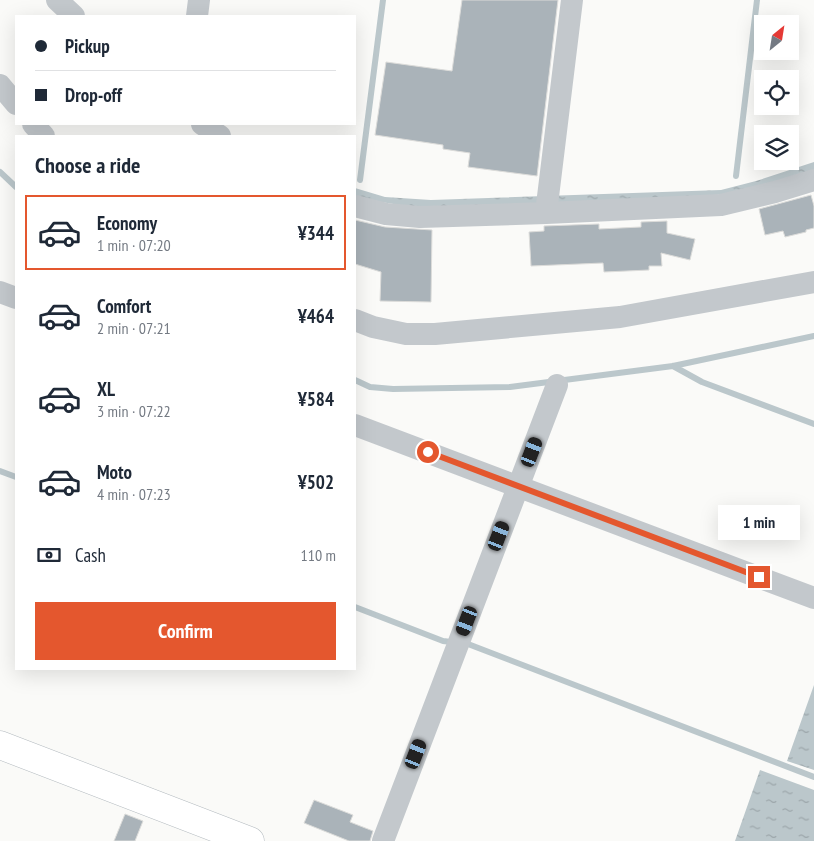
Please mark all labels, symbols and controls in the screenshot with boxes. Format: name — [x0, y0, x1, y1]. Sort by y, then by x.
north arrow — [754, 15, 799, 60]
map controls — [754, 15, 799, 170]
text: Pickup — [65, 34, 110, 58]
button: locate — [754, 70, 799, 115]
text: Drop-off — [65, 83, 122, 107]
button: layers — [754, 125, 799, 170]
text: Choose a ride — [35, 151, 140, 179]
icon: car — [37, 210, 82, 255]
text: Economy — [97, 211, 157, 235]
text: ¥344 — [298, 221, 334, 245]
text: 1 min · 07:20 — [97, 235, 171, 255]
icon: car — [37, 293, 82, 338]
text: Comfort — [97, 294, 151, 318]
text: ¥464 — [298, 304, 334, 328]
text: 2 min · 07:21 — [97, 318, 171, 338]
icon: car — [37, 376, 82, 421]
text: XL — [97, 377, 115, 401]
text: ¥584 — [298, 387, 334, 411]
text: 3 min · 07:22 — [97, 401, 171, 421]
car — [519, 435, 544, 469]
route start — [417, 441, 439, 463]
icon: car — [37, 459, 82, 504]
text: Moto — [97, 460, 132, 484]
text: ¥502 — [298, 470, 334, 494]
text: 4 min · 07:23 — [97, 484, 171, 504]
callout: 1 min — [718, 504, 800, 540]
text: 1 min — [743, 512, 775, 532]
car — [486, 519, 511, 553]
icon: cash — [35, 541, 63, 569]
text: Cash — [75, 543, 106, 567]
text: 110 m — [301, 545, 336, 565]
route end — [748, 566, 770, 588]
button: Confirm — [35, 602, 336, 660]
car — [454, 604, 479, 638]
car — [403, 737, 428, 771]

